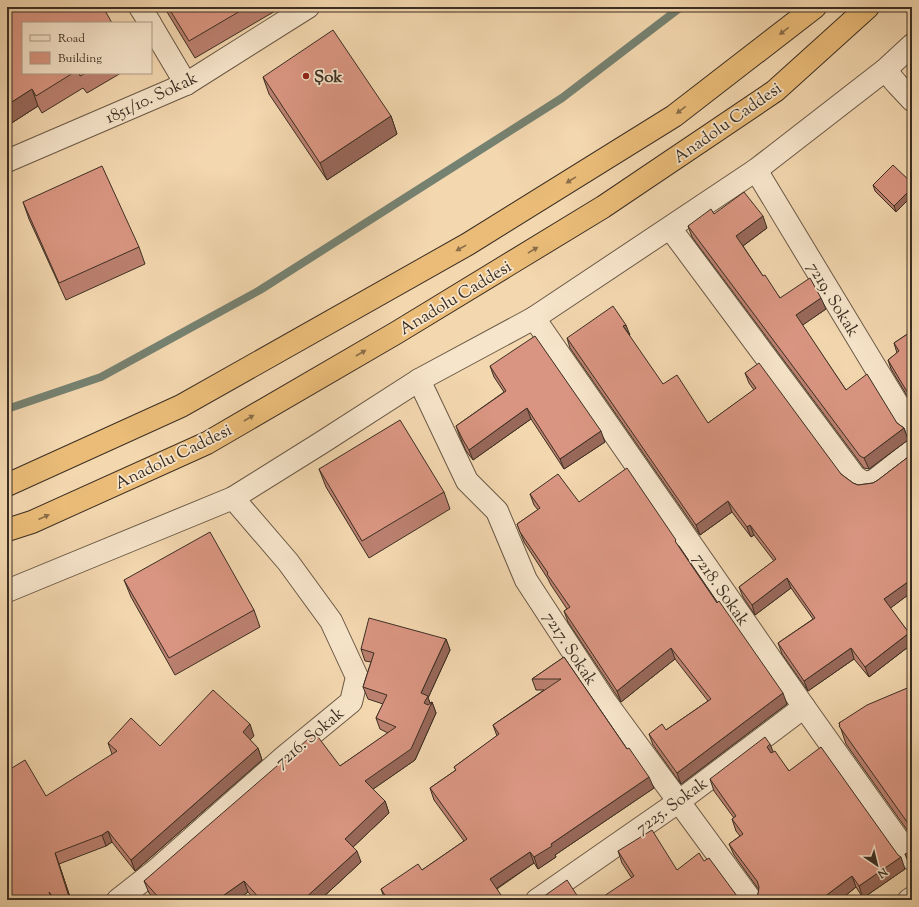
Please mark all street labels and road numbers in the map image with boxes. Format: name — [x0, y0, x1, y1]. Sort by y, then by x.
street label: 1851/10. Sokak — [102, 67, 202, 131]
street label: Anadolu Caddesi — [669, 77, 787, 170]
street label: Anadolu Caddesi — [395, 256, 517, 342]
street label: 7219. Sokak — [800, 258, 864, 342]
street label: Anadolu Caddesi — [111, 419, 237, 497]
street label: 7218. Sokak — [686, 549, 754, 631]
street label: 7217. Sokak — [537, 608, 602, 691]
street label: 7216. Sokak — [270, 702, 350, 775]
street label: 7225. Sokak — [631, 772, 713, 841]

